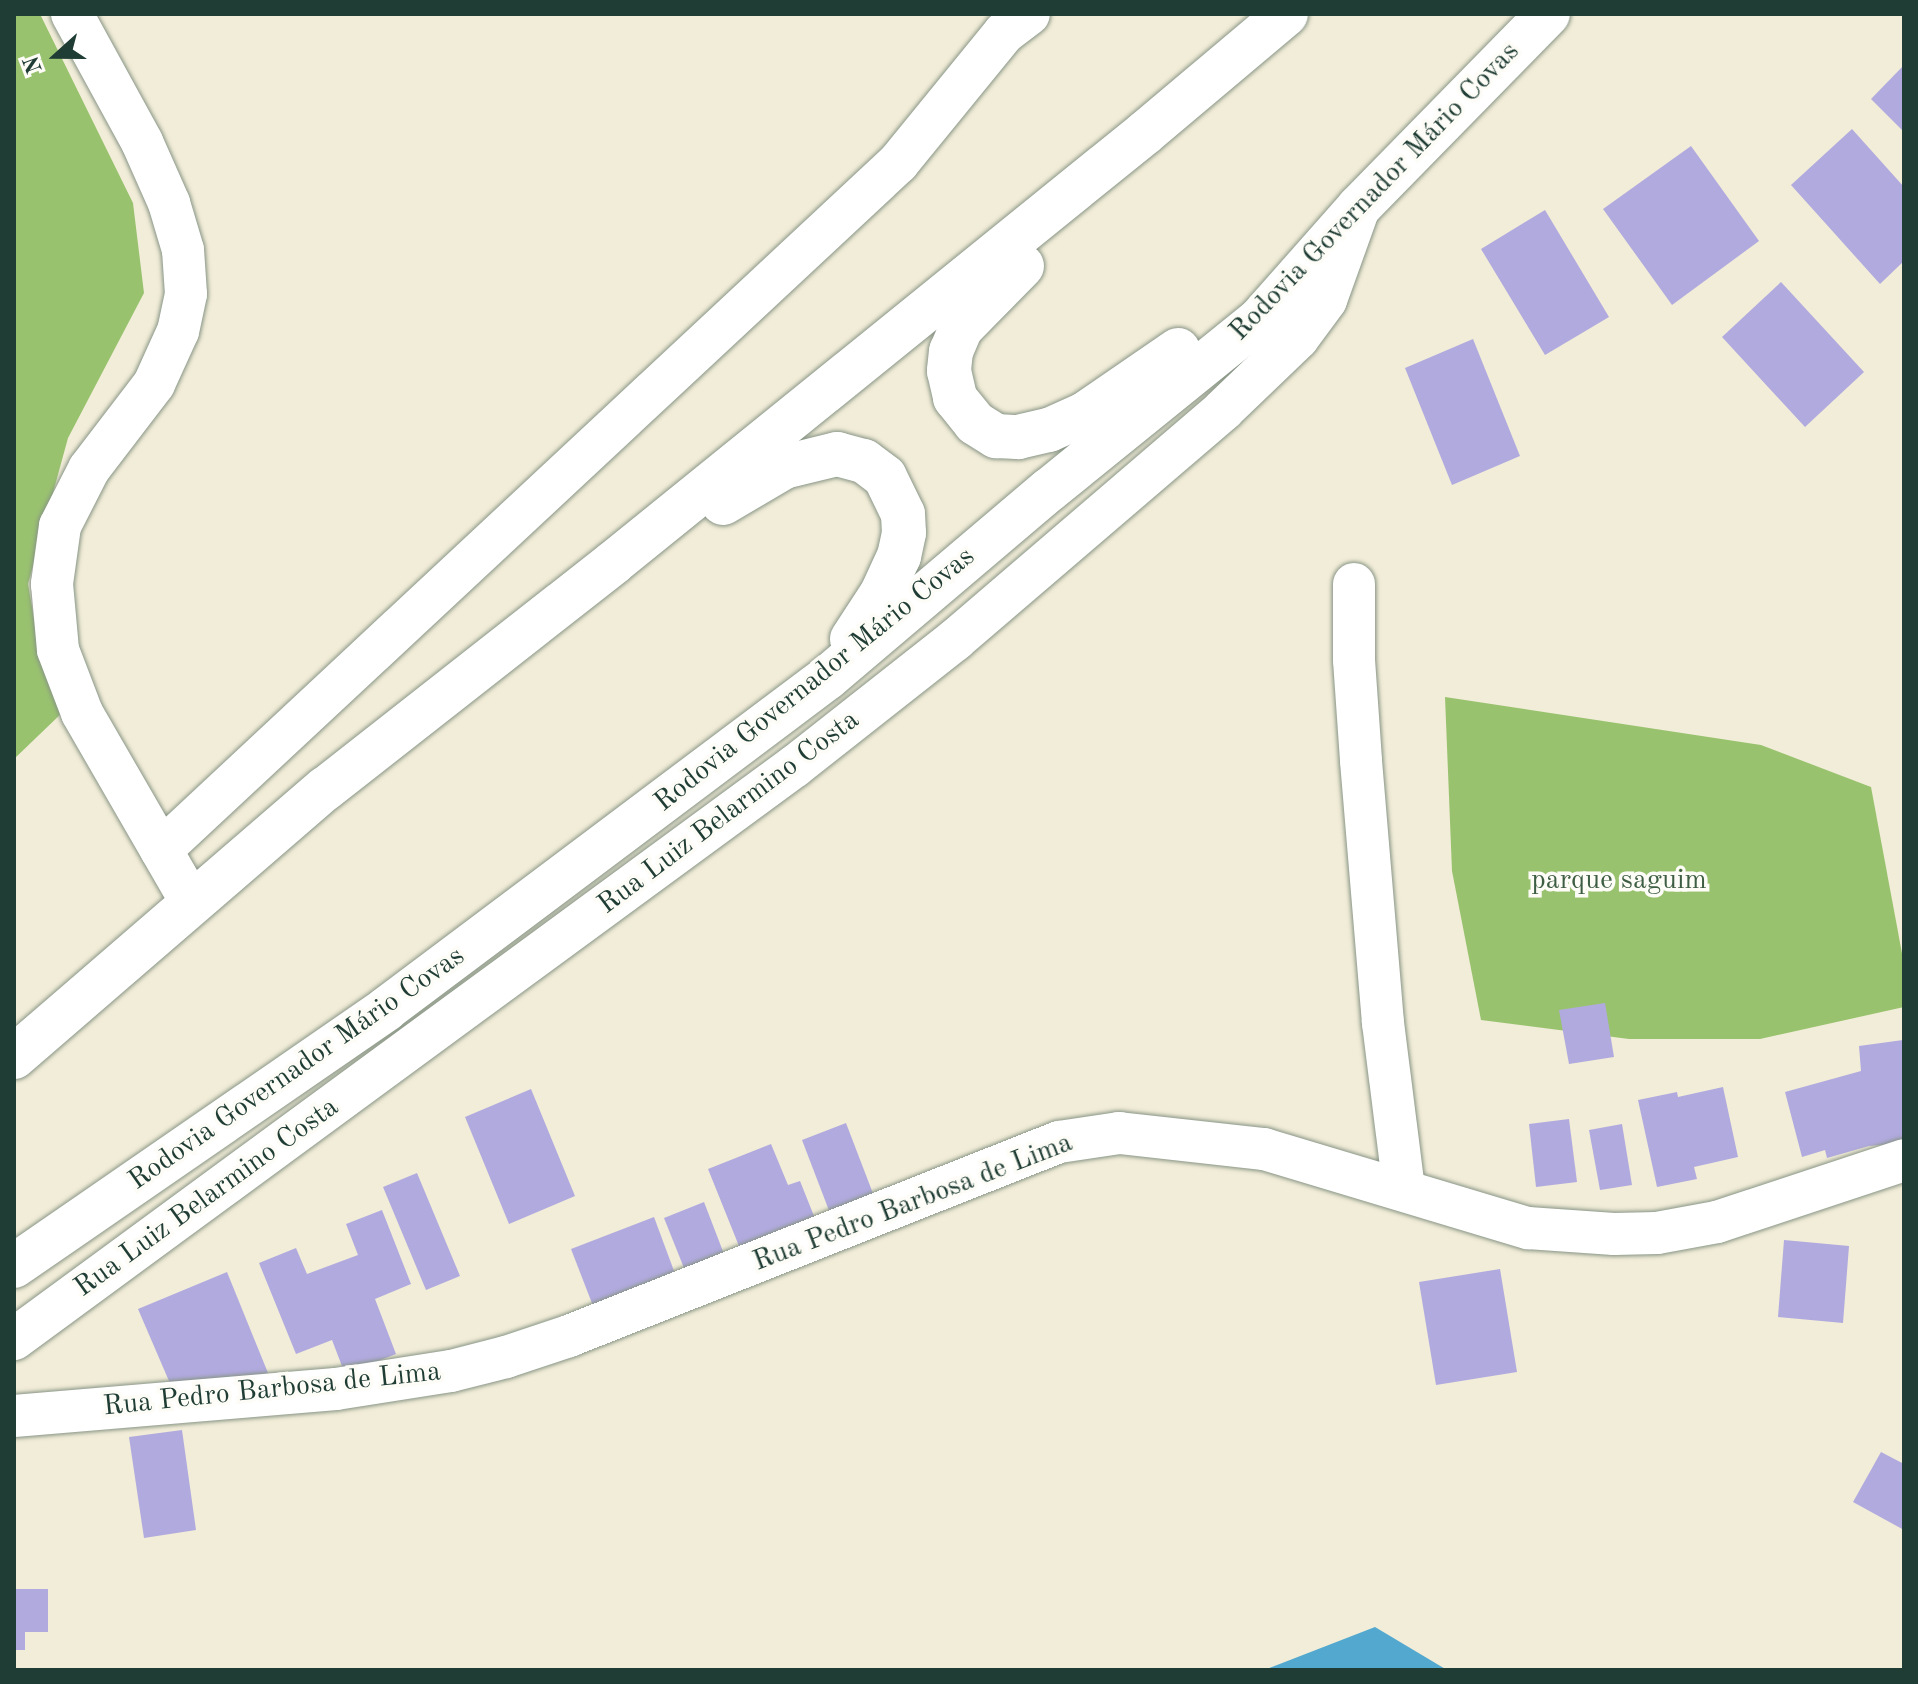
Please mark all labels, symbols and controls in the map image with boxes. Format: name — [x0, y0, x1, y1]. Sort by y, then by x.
north arrow — [16, 16, 96, 96]
street label: Rodovia Governador Mário Covas — [1223, 36, 1527, 348]
text: N — [20, 53, 47, 76]
street label: Rodovia Governador Mário Covas — [648, 540, 982, 820]
street label: Rua Luiz Belarmino Costa — [592, 704, 866, 922]
park label: parque saguim — [1531, 864, 1707, 898]
street label: Rodovia Governador Mário Covas — [123, 940, 471, 1198]
street label: Rua Luiz Belarmino Costa — [68, 1091, 346, 1305]
street label: Rua Pedro Barbosa de Lima — [749, 1127, 1077, 1279]
street label: Rua Pedro Barbosa de Lima — [101, 1356, 443, 1424]

